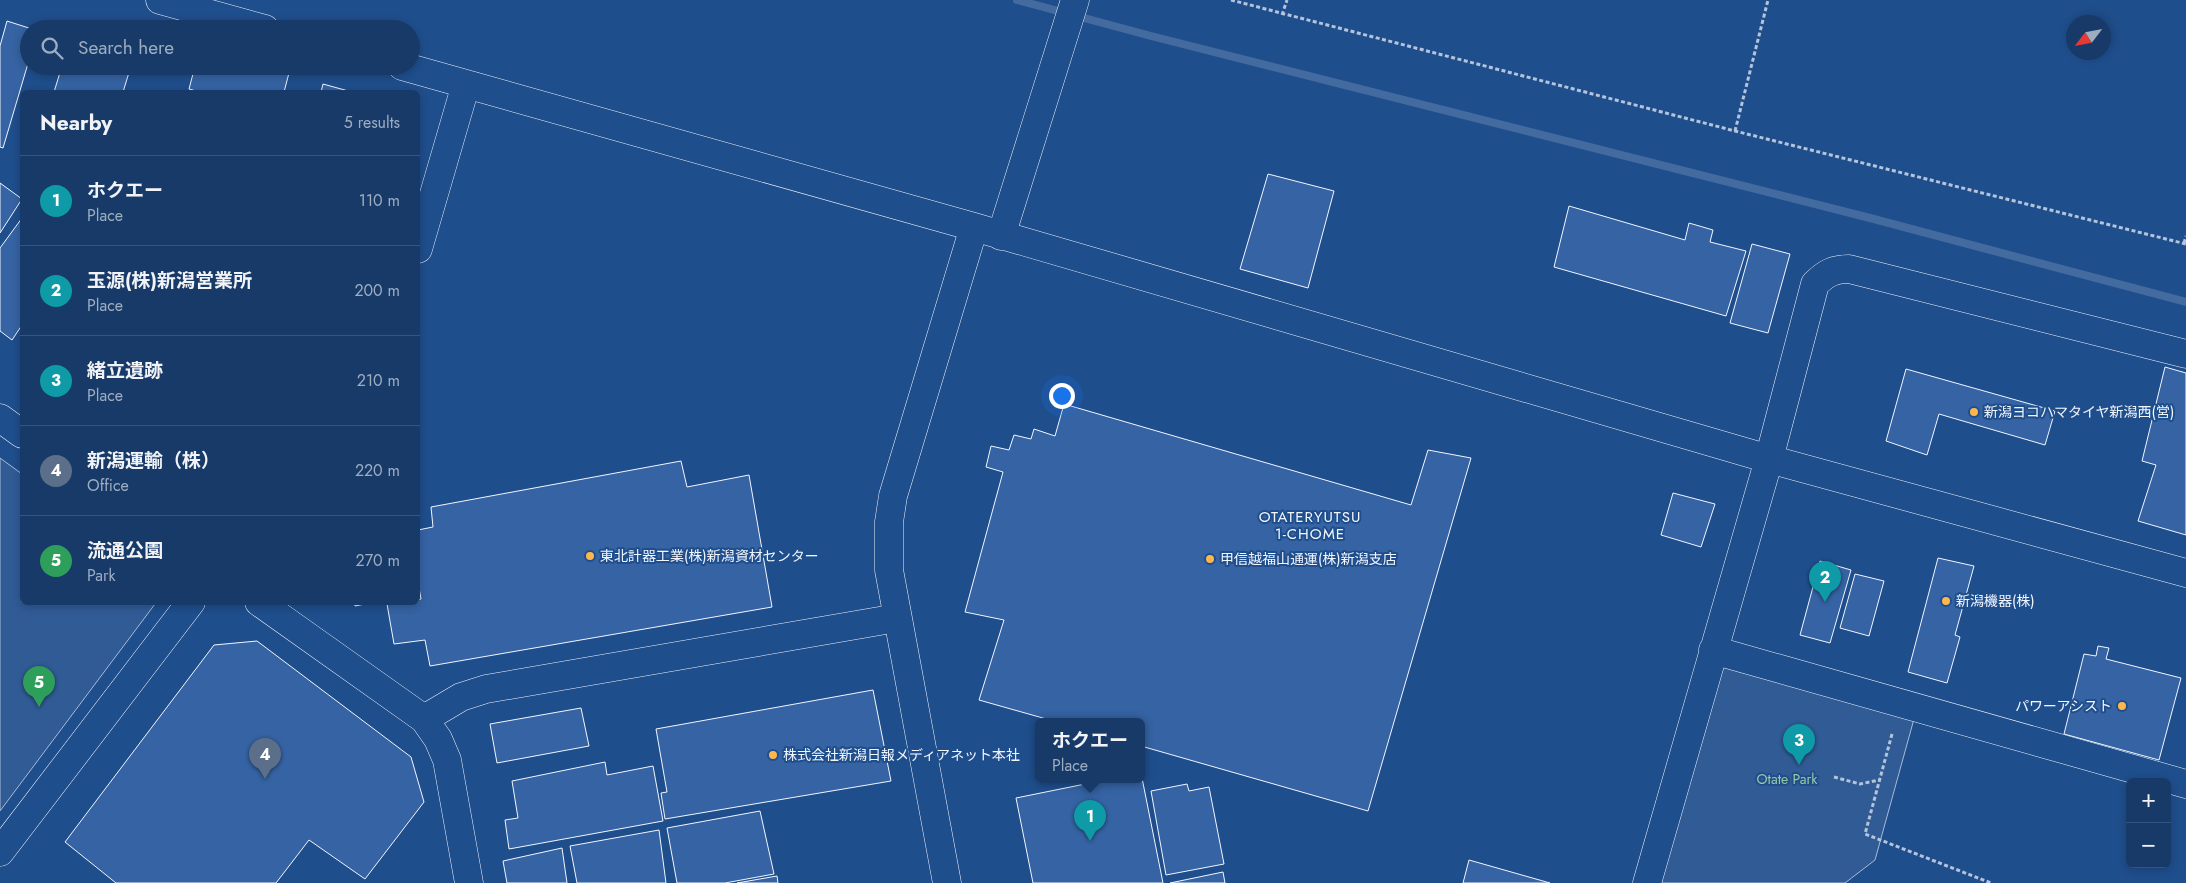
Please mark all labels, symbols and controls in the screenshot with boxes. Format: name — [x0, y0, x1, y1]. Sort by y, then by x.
north arrow — [2066, 15, 2111, 60]
search box — [20, 20, 420, 75]
icon: search — [38, 34, 66, 62]
text: Search here — [78, 34, 174, 61]
text: Nearby — [40, 108, 112, 138]
text: 5 results — [344, 111, 400, 134]
text: ホクエー — [87, 177, 163, 204]
text: 1 — [52, 189, 60, 212]
text: 110 m — [359, 189, 400, 212]
text: Place — [87, 204, 123, 227]
text: 玉源(株)新潟営業所 — [87, 267, 252, 294]
text: 2 — [51, 279, 61, 302]
text: 200 m — [354, 279, 400, 302]
text: Place — [87, 294, 123, 317]
text: 緒立遺跡 — [87, 357, 163, 384]
text: 3 — [51, 369, 61, 392]
text: 210 m — [357, 369, 400, 392]
your location — [1049, 383, 1075, 409]
text: Place — [87, 384, 123, 407]
place label: 新潟ヨコハマタイヤ新潟西(営) — [1984, 402, 2174, 422]
marker: 新潟ヨコハマタイヤ新潟西(営) — [1968, 406, 1980, 418]
text: 新潟運輸（株） — [87, 447, 220, 474]
text: 4 — [50, 459, 62, 482]
text: 220 m — [355, 459, 400, 482]
text: Office — [87, 474, 129, 497]
district label: OTATERYUTSU 1-CHOME — [1259, 506, 1361, 545]
text: 流通公園 — [87, 537, 163, 564]
place label: 東北計器工業(株)新潟資材センター — [600, 546, 819, 566]
text: 5 — [51, 549, 61, 572]
text: 270 m — [356, 549, 400, 572]
place label: 甲信越福山通運(株)新潟支店 — [1220, 549, 1397, 569]
marker: 東北計器工業(株)新潟資材センター — [584, 550, 596, 562]
marker: 甲信越福山通運(株)新潟支店 — [1204, 553, 1216, 565]
pin: 2 — [1809, 561, 1841, 602]
text: Park — [87, 564, 116, 587]
place label: 新潟機器(株) — [1956, 591, 2035, 611]
marker: 新潟機器(株) — [1940, 595, 1952, 607]
pin: 5 — [23, 666, 55, 707]
place label: パワーアシスト — [2015, 696, 2112, 716]
marker: パワーアシスト — [2116, 700, 2128, 712]
popup — [1035, 718, 1145, 783]
pin: 3 — [1783, 724, 1815, 765]
text: ホクエー — [1052, 727, 1128, 754]
pin: 4 — [249, 738, 281, 779]
place label: 株式会社新潟日報メディアネット本社 — [783, 745, 1020, 765]
marker: 株式会社新潟日報メディアネット本社 — [767, 749, 779, 761]
text: Place — [1052, 754, 1088, 777]
park label: Otate Park — [1757, 769, 1818, 789]
map controls — [2126, 778, 2171, 868]
button: + — [2126, 778, 2171, 823]
pin: 1 — [1074, 800, 1106, 841]
button: − — [2126, 823, 2171, 868]

